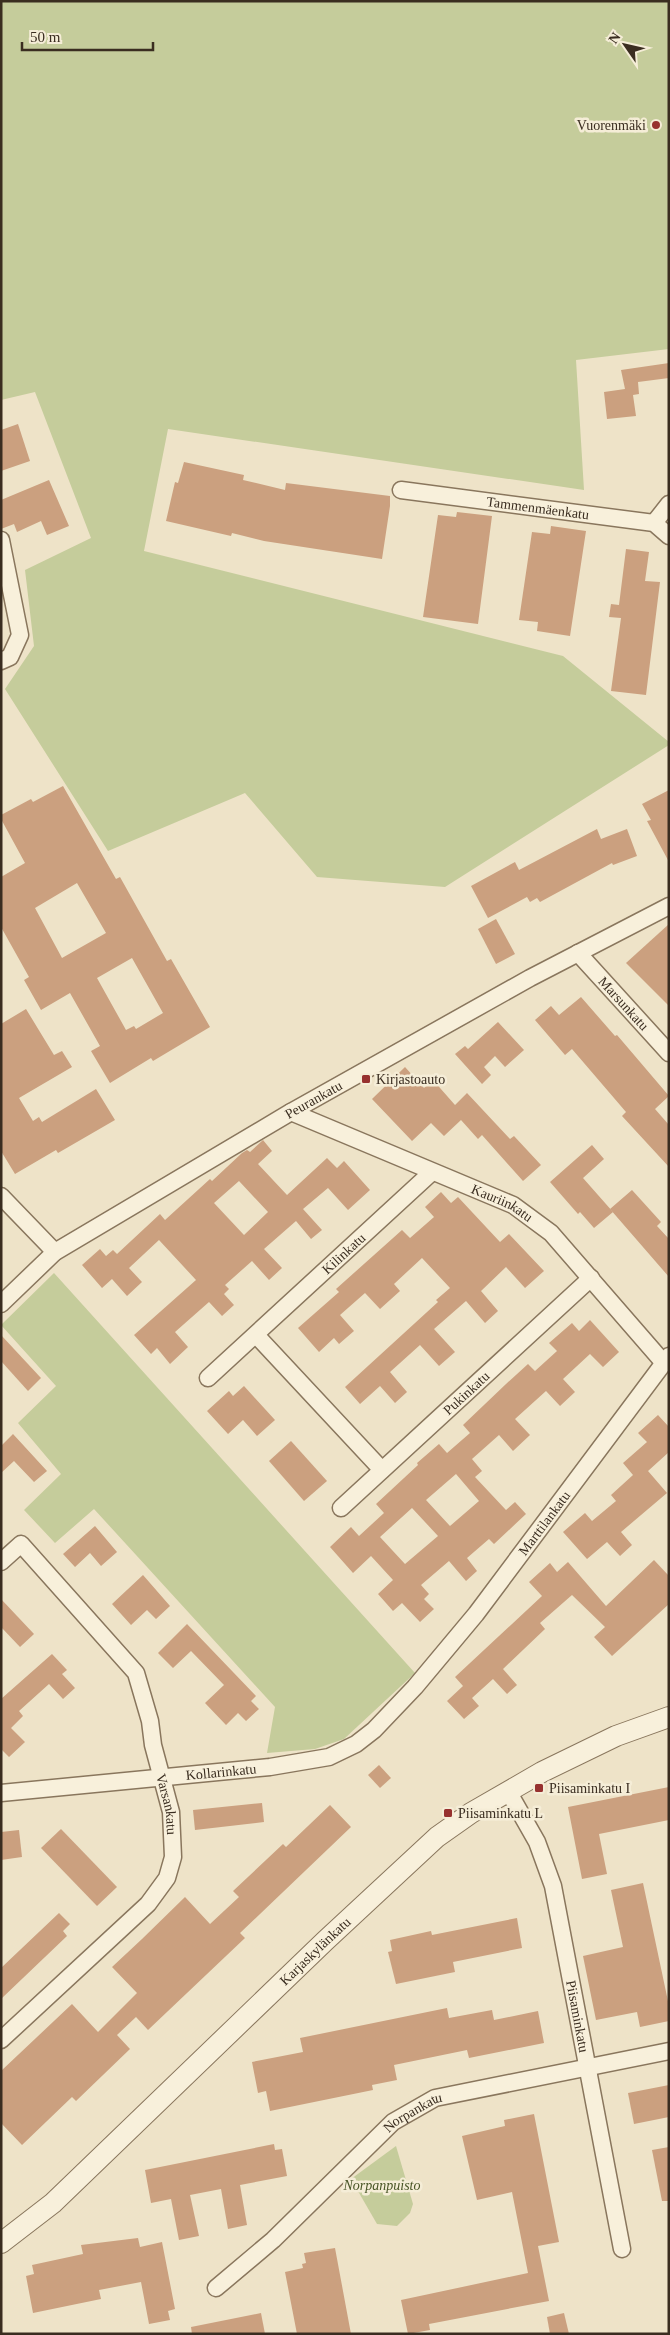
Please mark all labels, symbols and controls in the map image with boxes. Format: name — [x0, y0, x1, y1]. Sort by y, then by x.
scale bar — [22, 20, 154, 52]
north arrow — [600, 20, 650, 70]
text: 50 m — [30, 29, 61, 45]
text: N — [606, 30, 624, 46]
place label: Vuorenmäki — [577, 118, 646, 133]
marker: Vuorenmäki — [650, 119, 662, 131]
street label: Tammenmäenkatu — [486, 494, 590, 522]
street label: Marsunkatu — [596, 974, 652, 1033]
place label: Kirjastoauto — [376, 1072, 445, 1087]
marker: Kirjastoauto — [360, 1073, 372, 1085]
street label: Peurankatu — [282, 1078, 345, 1121]
street label: Kauriinkatu — [469, 1181, 536, 1225]
street label: Kilinkatu — [319, 1230, 368, 1277]
street label: Pukinkatu — [440, 1368, 492, 1418]
street label: Marttilankatu — [515, 1488, 573, 1558]
street label: Kollarinkatu — [185, 1761, 257, 1783]
street label: Varsankatu — [154, 1772, 180, 1835]
place label: Piisaminkatu I — [549, 1781, 631, 1796]
marker: Piisaminkatu I — [533, 1782, 545, 1794]
place label: Piisaminkatu L — [458, 1806, 543, 1821]
marker: Piisaminkatu L — [442, 1807, 454, 1819]
street label: Karjaskylänkatu — [276, 1914, 353, 1988]
street label: Piisaminkatu — [564, 1979, 592, 2054]
street label: Norpankatu — [380, 2089, 443, 2135]
park label: Norpanpuisto — [342, 2178, 421, 2193]

